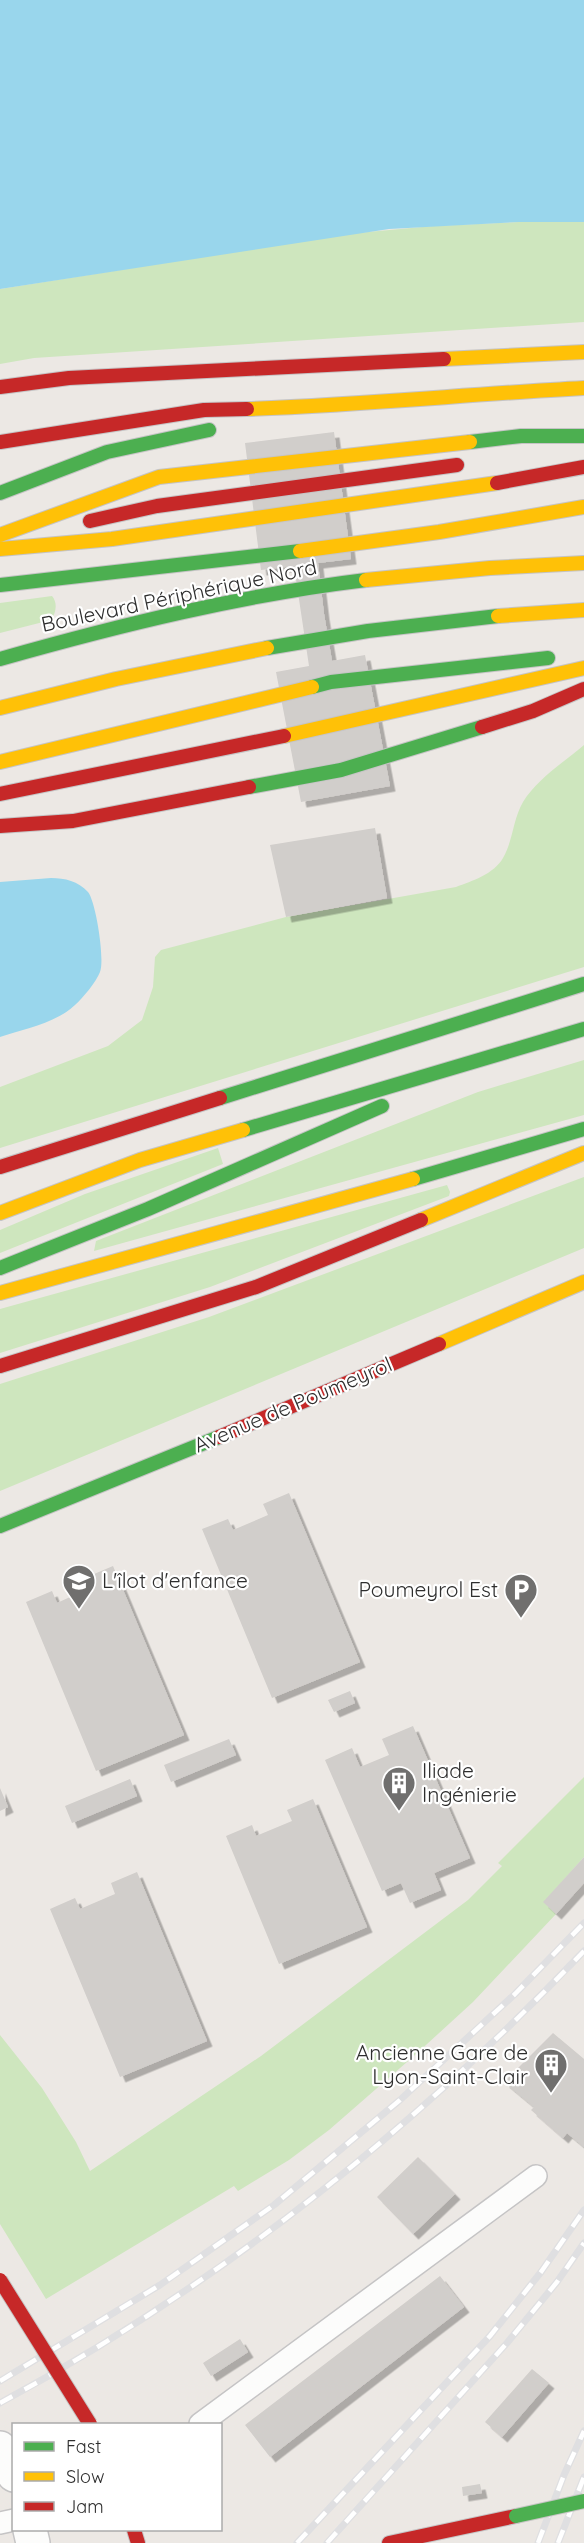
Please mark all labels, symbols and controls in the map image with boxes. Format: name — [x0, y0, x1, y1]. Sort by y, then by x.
street label: Boulevard Périphérique Nord — [39, 553, 319, 637]
street label: Avenue de Poumeyrol — [190, 1351, 396, 1458]
school or university icon: L'îlot d'enfance — [61, 1563, 97, 1610]
place label: L'îlot d'enfance — [102, 1567, 248, 1593]
parking icon: Poumeyrol Est — [503, 1572, 539, 1619]
place label: Poumeyrol Est — [358, 1576, 498, 1602]
place label: Iliade Ingénierie — [422, 1757, 517, 1807]
building icon: Iliade Ingénierie — [381, 1765, 417, 1812]
place label: Ancienne Gare de Lyon-Saint-Clair — [356, 2039, 528, 2089]
building icon: Ancienne Gare de Lyon-Saint-Clair — [533, 2047, 569, 2094]
legend — [12, 2423, 222, 2531]
text: Fast — [66, 2435, 101, 2458]
text: Slow — [66, 2465, 104, 2488]
text: Jam — [66, 2495, 104, 2518]

